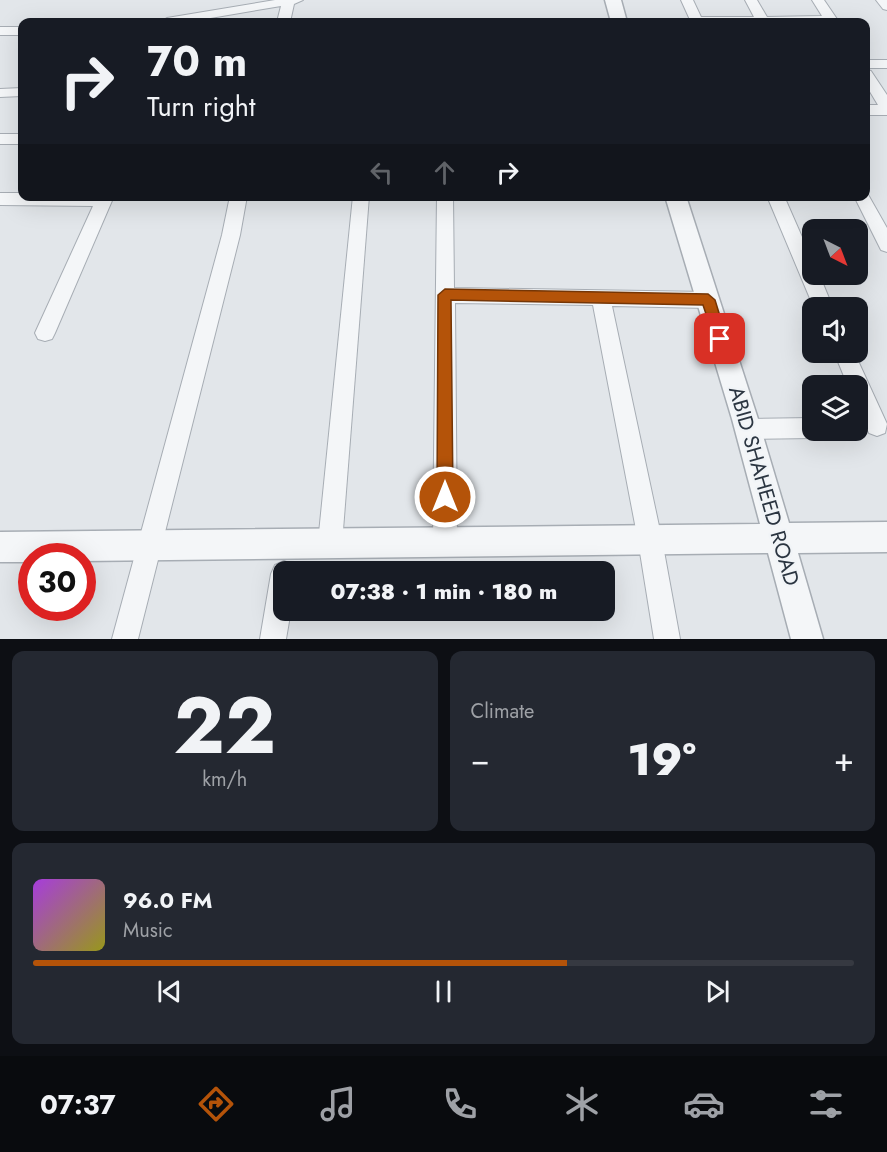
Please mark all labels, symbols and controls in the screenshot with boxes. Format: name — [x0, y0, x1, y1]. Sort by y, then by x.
text: 70 m — [147, 31, 247, 92]
icon: right — [48, 42, 126, 120]
text: Turn right — [147, 87, 255, 126]
icon: left — [365, 156, 398, 189]
icon: ahead — [428, 156, 461, 189]
icon: right — [491, 156, 524, 189]
north arrow — [802, 219, 868, 285]
map controls — [802, 219, 868, 441]
button: sound — [802, 297, 868, 363]
pin — [694, 313, 745, 364]
icon: arrive — [703, 322, 736, 355]
button: layers — [802, 375, 868, 441]
street label: ABID SHAHEED ROAD — [721, 383, 807, 589]
position arrow — [413, 465, 477, 529]
speed limit sign: 30 — [18, 543, 96, 621]
text: 07:38 · 1 min · 180 m — [331, 575, 557, 607]
text: 22 — [174, 670, 276, 782]
text: Climate — [471, 697, 534, 726]
text: 19° — [628, 727, 696, 792]
text: − — [471, 736, 490, 783]
text: + — [834, 736, 854, 783]
text: km/h — [202, 765, 247, 794]
text: 96.0 FM — [123, 884, 212, 916]
text: Music — [123, 916, 173, 945]
icon: previous — [153, 975, 186, 1008]
icon: pause — [427, 975, 460, 1008]
icon: next — [701, 975, 734, 1008]
icon: directions — [195, 1083, 237, 1125]
icon: music — [317, 1083, 359, 1125]
icon: phone — [439, 1083, 481, 1125]
icon: climate — [561, 1083, 603, 1125]
icon: car — [683, 1083, 725, 1125]
icon: filters — [805, 1083, 847, 1125]
text: 07:37 — [40, 1085, 115, 1124]

